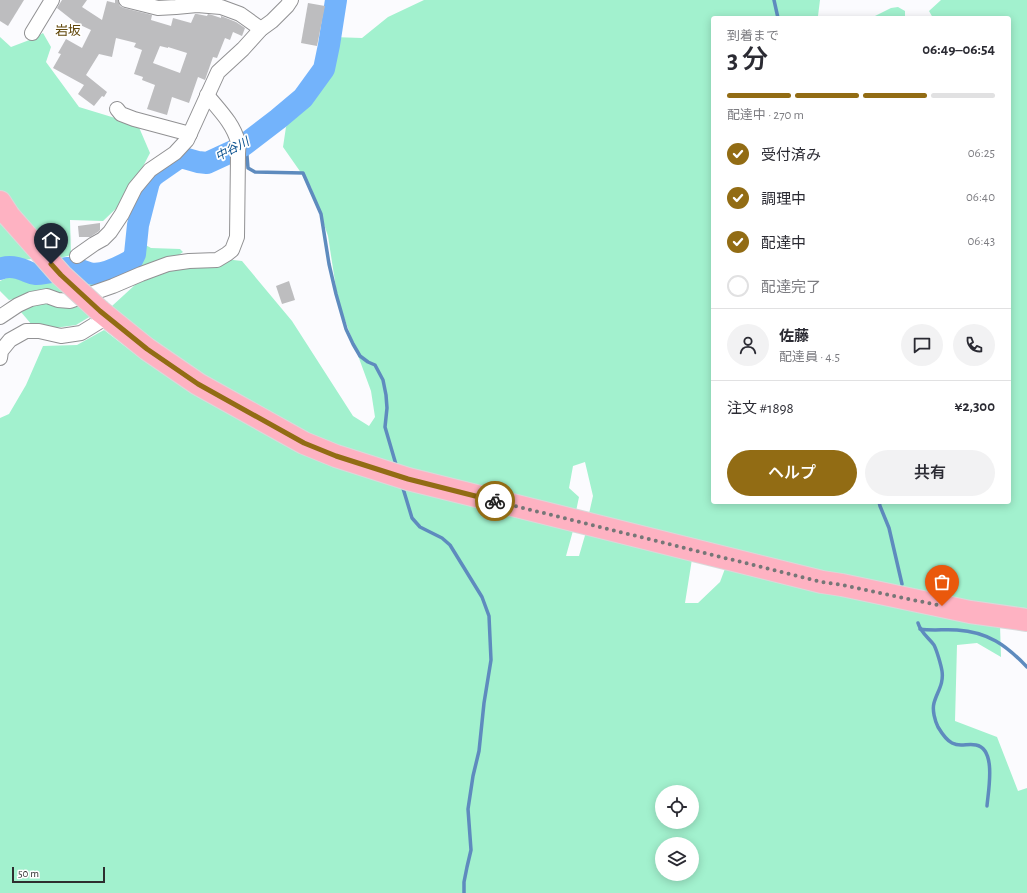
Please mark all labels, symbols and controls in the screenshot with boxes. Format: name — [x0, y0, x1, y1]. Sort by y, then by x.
district label: 岩坂 — [55, 24, 81, 38]
text: 到着まで — [727, 30, 779, 43]
text: 06:49–06:54 — [922, 42, 995, 57]
text: 3 分 — [727, 47, 768, 73]
text: 配達中 · 270 m — [727, 109, 804, 122]
water label: 中谷川 — [213, 133, 252, 163]
icon: check — [727, 143, 749, 165]
text: 06:25 — [968, 147, 995, 160]
text: 受付済み — [761, 148, 821, 163]
icon: check — [727, 187, 749, 209]
text: 06:40 — [966, 191, 995, 204]
text: 調理中 — [761, 192, 806, 207]
pin — [34, 223, 68, 264]
icon: home — [40, 229, 62, 251]
icon: check — [727, 231, 749, 253]
text: 06:43 — [967, 235, 995, 248]
text: 配達中 — [761, 236, 806, 251]
text: 配達完了 — [761, 280, 821, 295]
button: person — [727, 324, 769, 366]
button: chat — [901, 324, 943, 366]
button: phone — [953, 324, 995, 366]
text: 佐藤 — [779, 329, 809, 344]
text: 配達員 · 4.5 — [779, 351, 840, 364]
text: ¥2,300 — [955, 399, 995, 414]
text: 注文 #1898 — [727, 401, 794, 416]
button: ヘルプ — [727, 450, 857, 496]
button: 共有 — [865, 450, 995, 496]
courier — [475, 481, 515, 521]
icon: bike — [484, 490, 506, 512]
pin — [925, 565, 959, 606]
icon: bag — [931, 571, 953, 593]
map controls — [655, 785, 699, 881]
button: locate — [655, 785, 699, 829]
button: layers — [655, 837, 699, 881]
scale bar — [12, 865, 105, 884]
text: 50 m — [18, 868, 39, 879]

